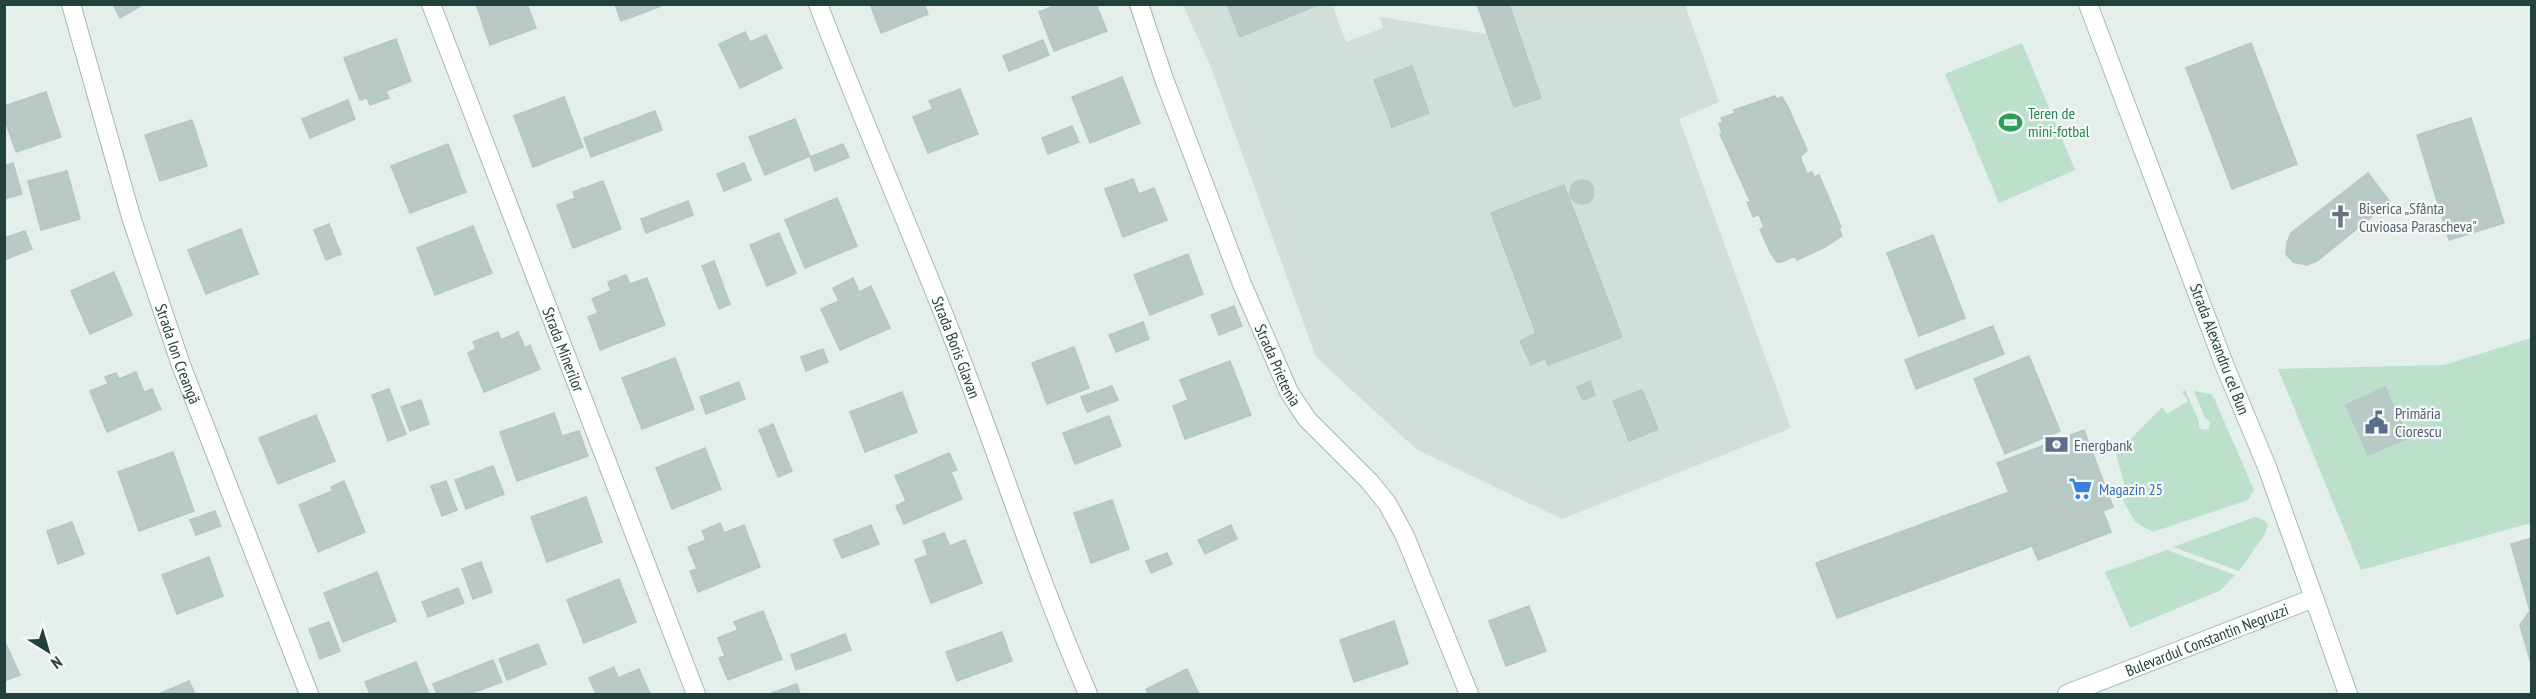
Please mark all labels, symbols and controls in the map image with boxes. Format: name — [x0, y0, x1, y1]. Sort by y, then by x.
place label: Teren de mini-fotbal — [2028, 103, 2090, 141]
sports icon: Teren de mini-fotbal — [1997, 109, 2023, 135]
place label: Biserica „Sfânta Cuvioasa Parascheva" — [2359, 198, 2477, 236]
church icon: Biserica „Sfânta Cuvioasa Parascheva" — [2328, 204, 2354, 230]
street label: Strada Alexandru cel Bun — [2186, 281, 2254, 417]
street label: Strada Boris Glavan — [927, 293, 985, 401]
street label: Strada Ion Creangă — [151, 301, 205, 407]
street label: Strada Minerilor — [538, 304, 589, 395]
street label: Strada Prietenia — [1251, 321, 1306, 410]
place label: Primăria Ciorescu — [2395, 403, 2442, 441]
public building icon: Primăria Ciorescu — [2364, 409, 2390, 435]
bank icon: Energbank — [2043, 432, 2069, 458]
place label: Energbank — [2074, 435, 2133, 455]
supermarket icon: Magazin 25 — [2068, 476, 2094, 502]
place label: Magazin 25 — [2099, 479, 2163, 499]
street label: Bulevardul Constantin Negruzzi — [2122, 599, 2291, 680]
north arrow — [18, 621, 78, 681]
text: N — [48, 652, 66, 674]

